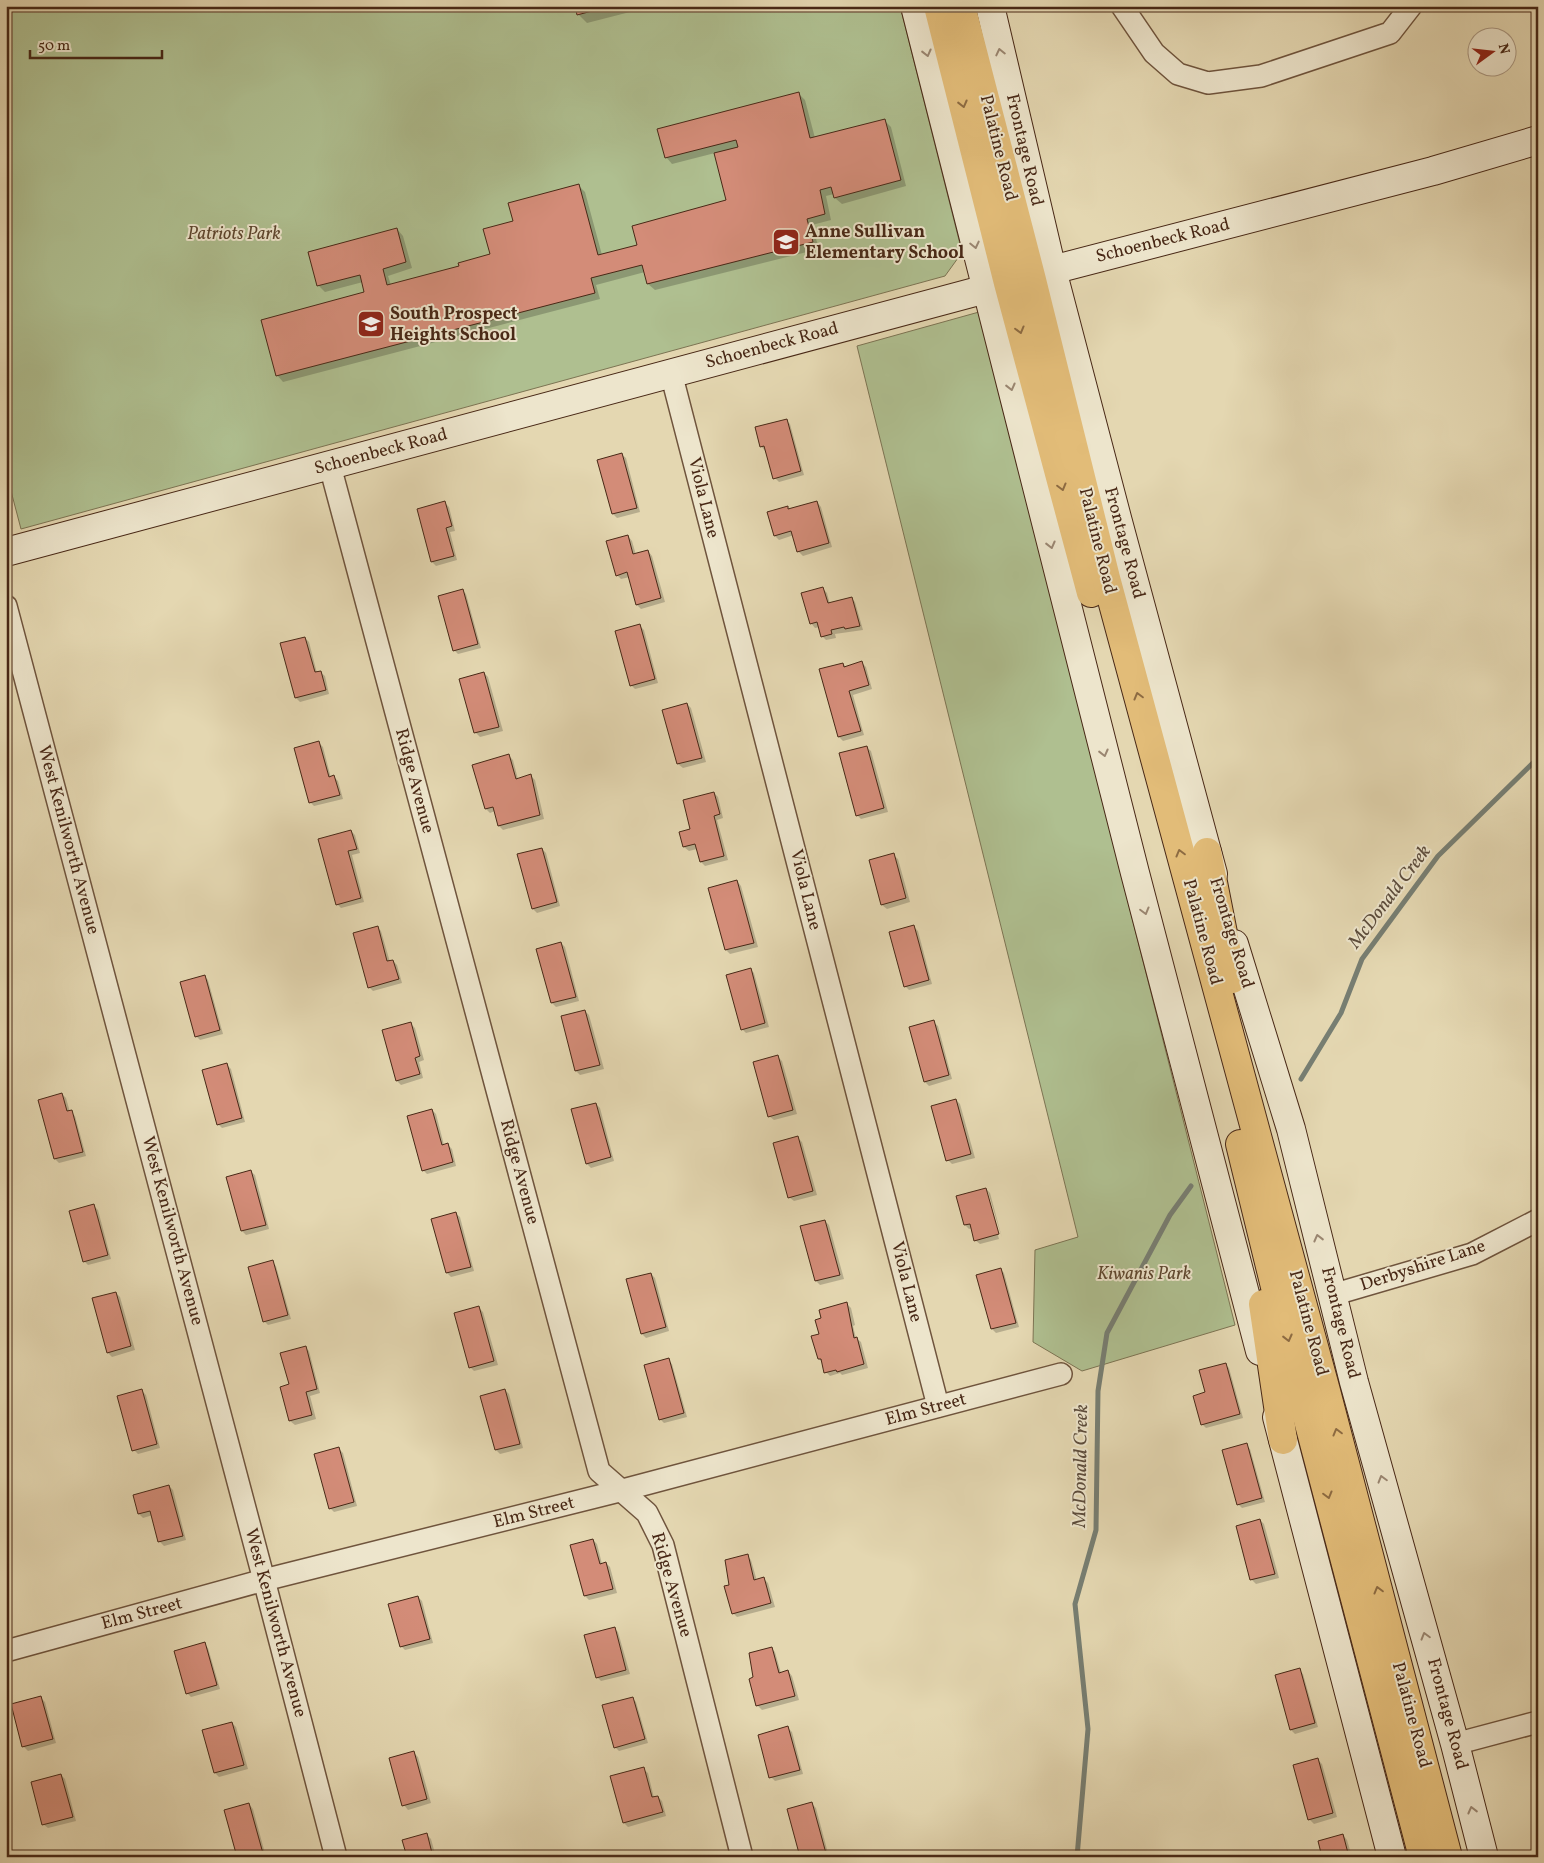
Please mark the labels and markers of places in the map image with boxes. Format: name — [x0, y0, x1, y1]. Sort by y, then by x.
place label: Anne Sullivan Elementary School — [805, 220, 965, 266]
school or university icon: Anne Sullivan Elementary School — [771, 227, 801, 257]
place label: South Prospect Heights School — [390, 302, 518, 348]
school or university icon: South Prospect Heights School — [356, 309, 386, 339]

